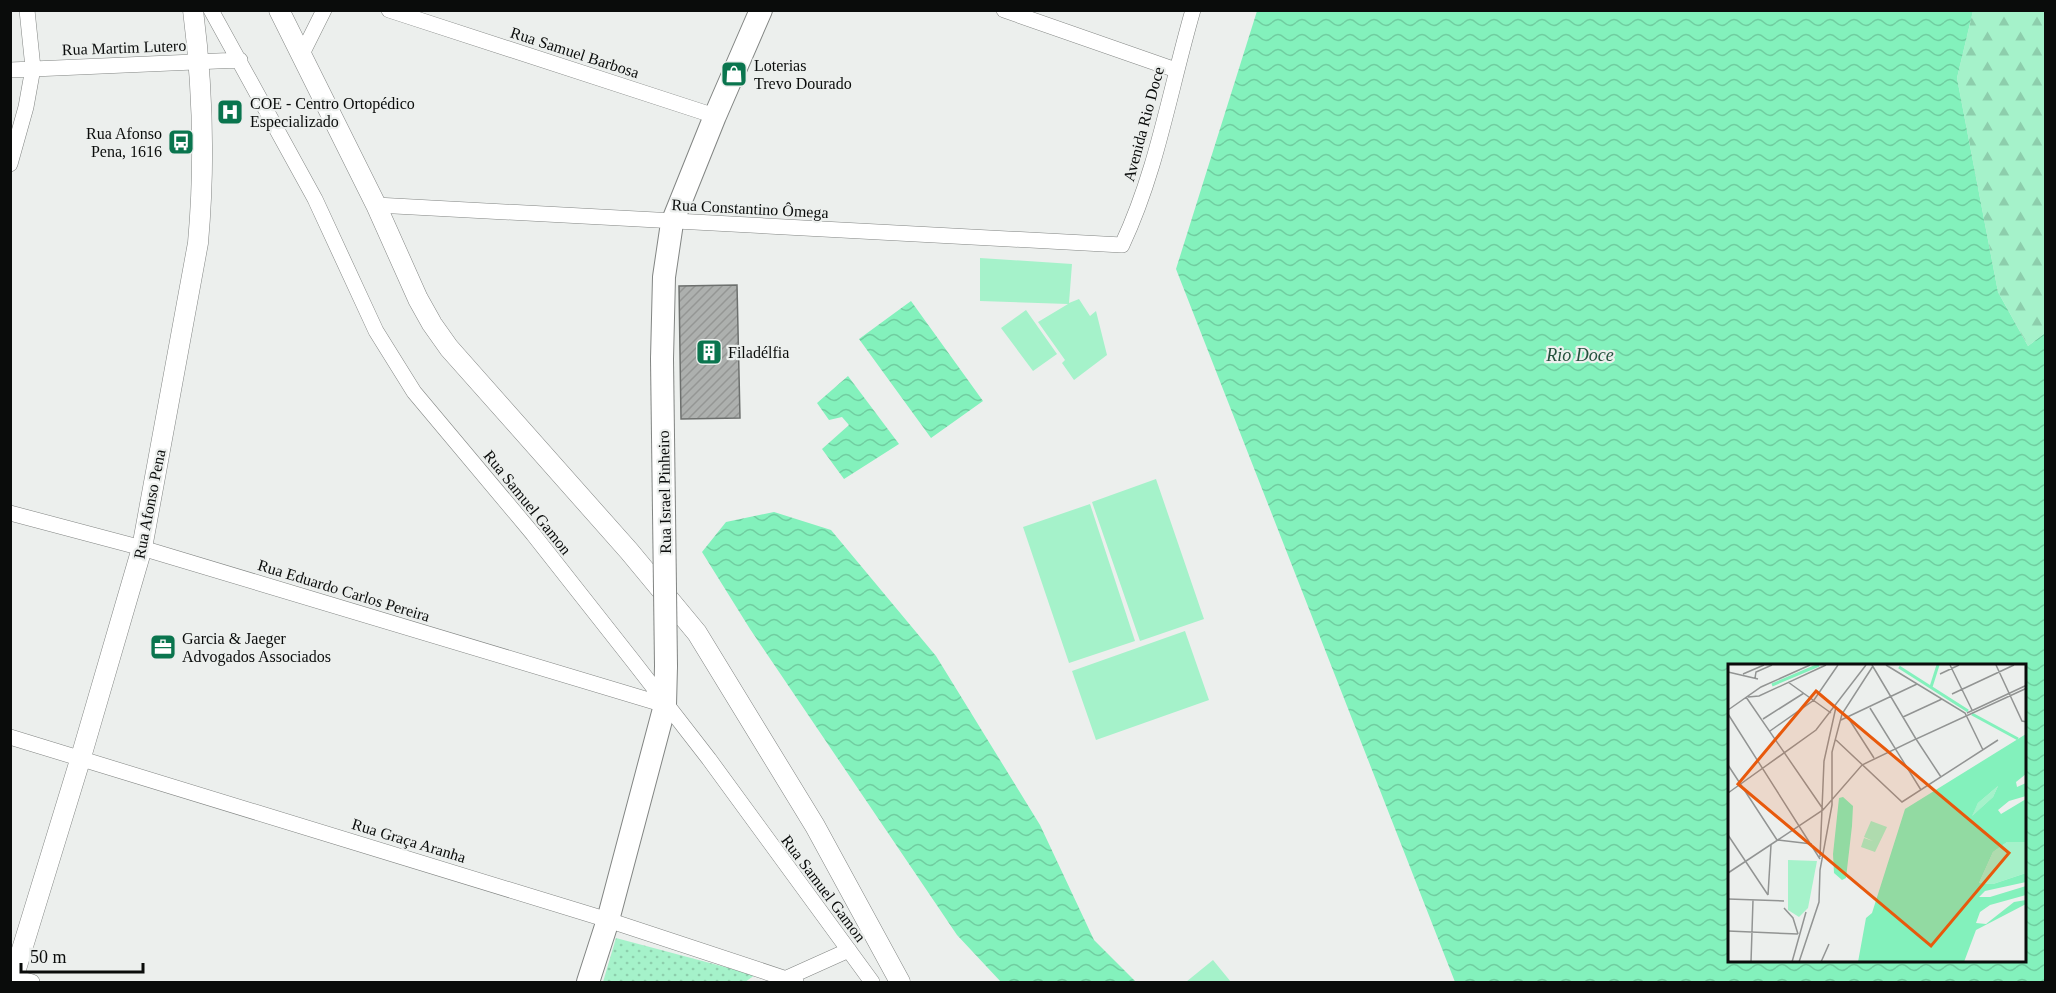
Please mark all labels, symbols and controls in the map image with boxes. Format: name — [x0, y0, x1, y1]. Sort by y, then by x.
street label: Rua Samuel Barbosa — [508, 24, 641, 81]
street label: Rua Martim Lutero — [62, 37, 186, 58]
place label: Loterias Trevo Dourado — [754, 57, 852, 92]
shop icon: Loterias Trevo Dourado — [719, 59, 749, 89]
street label: Avenida Rio Doce — [1120, 65, 1167, 183]
place label: COE - Centro Ortopédico Especializado — [250, 95, 415, 131]
hospital icon: COE - Centro Ortopédico Especializado — [215, 97, 245, 127]
place label: Rua Afonso Pena, 1616 — [86, 125, 162, 160]
bus stop icon: Rua Afonso Pena, 1616 — [166, 127, 196, 157]
street label: Rua Constantino Ômega — [671, 195, 829, 222]
building icon: Filadélfia — [694, 337, 724, 367]
place label: Filadélfia — [728, 344, 789, 361]
water label: Rio Doce — [1545, 345, 1614, 365]
street label: Rua Israel Pinheiro — [655, 430, 674, 554]
street label: Rua Samuel Gamon — [480, 447, 575, 558]
street label: Rua Afonso Pena — [131, 448, 168, 560]
street label: Rua Eduardo Carlos Pereira — [256, 556, 432, 625]
place label: Garcia & Jaeger Advogados Associados — [182, 630, 331, 666]
office icon: Garcia & Jaeger Advogados Associados — [148, 632, 178, 662]
inset map — [1728, 664, 2026, 963]
street label: Rua Graça Aranha — [350, 815, 468, 867]
street label: Rua Samuel Gamon — [778, 832, 869, 945]
scale bar — [21, 936, 142, 974]
text: 50 m — [30, 947, 67, 967]

